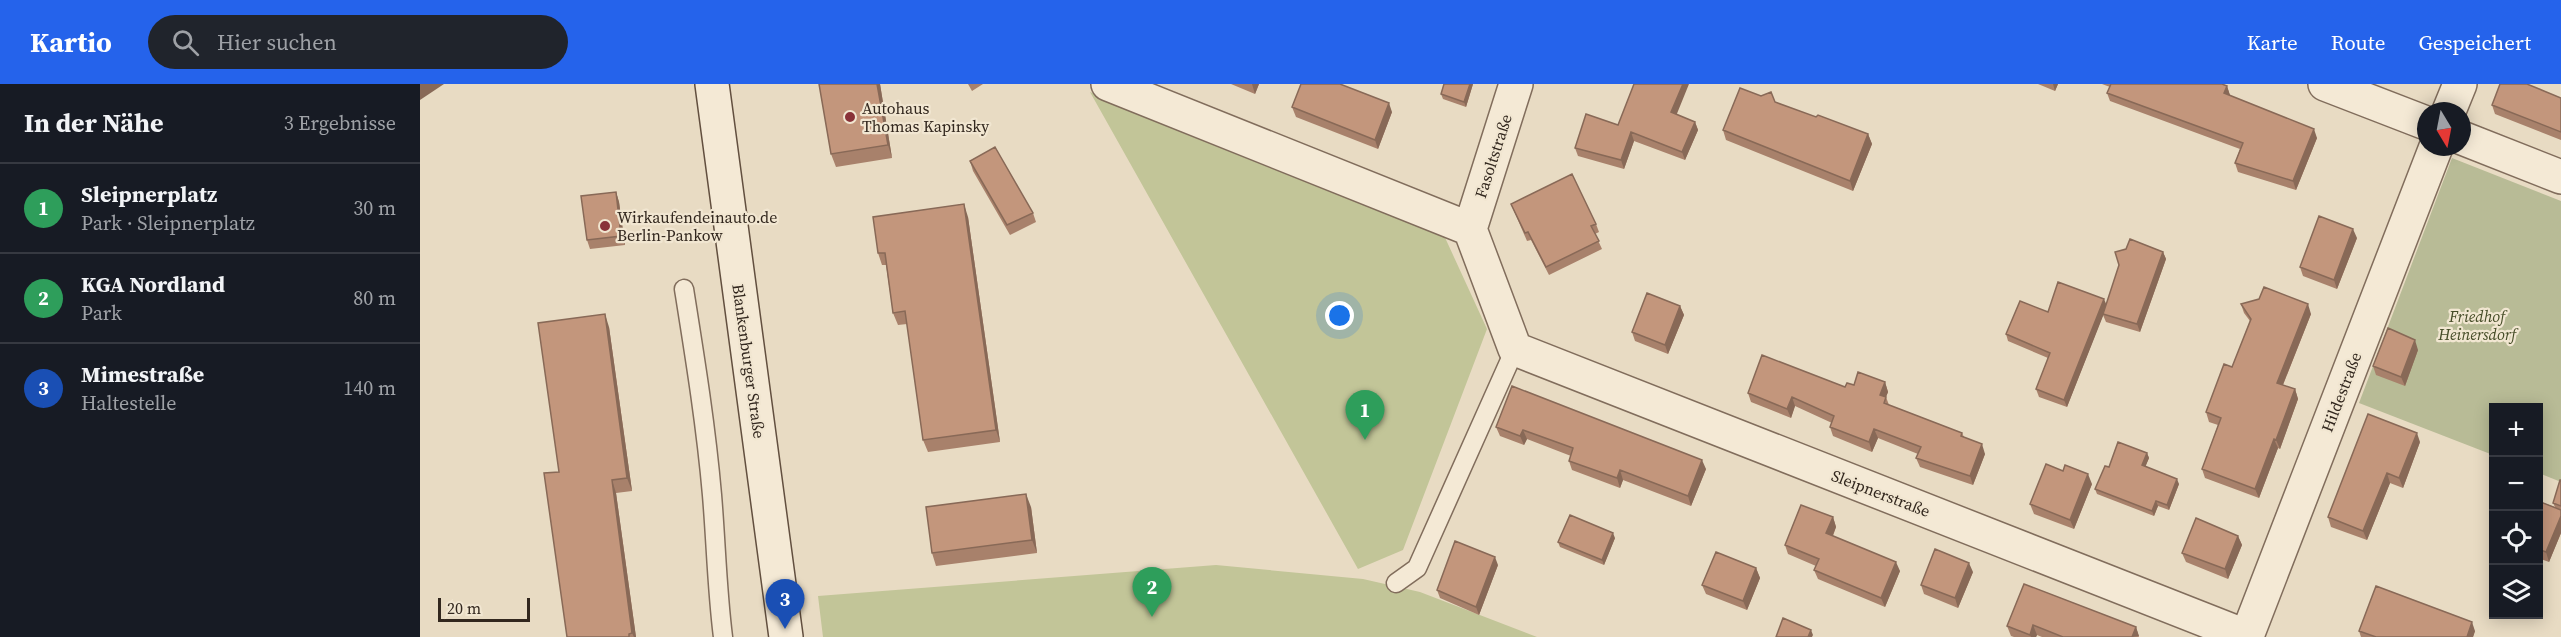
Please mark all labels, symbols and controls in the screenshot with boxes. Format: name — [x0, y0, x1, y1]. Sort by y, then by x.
search box — [148, 15, 568, 69]
text: Kartio — [30, 23, 112, 61]
icon: search — [169, 26, 202, 59]
text: Hier suchen — [217, 27, 337, 57]
text: Karte — [2247, 28, 2298, 57]
text: Route — [2331, 28, 2385, 57]
text: Gespeichert — [2418, 28, 2531, 57]
place label: Autohaus Thomas Kapinsky — [862, 97, 990, 137]
north arrow — [2417, 102, 2471, 156]
text: In der Nähe — [24, 105, 164, 141]
text: 3 Ergebnisse — [284, 109, 396, 137]
marker: Autohaus Thomas Kapinsky — [843, 110, 857, 124]
street label: Fasoltstraße — [1469, 111, 1517, 201]
text: Sleipnerplatz — [81, 179, 217, 209]
text: 1 — [38, 194, 49, 222]
text: 30 m — [353, 194, 396, 222]
place label: Wirkaufendeinauto.de Berlin-Pankow — [617, 206, 777, 246]
text: Park · Sleipnerplatz — [81, 209, 255, 237]
marker: Wirkaufendeinauto.de Berlin-Pankow — [598, 219, 612, 233]
text: KGA Nordland — [81, 269, 225, 299]
street label: Blankenburger Straße — [727, 282, 771, 440]
text: 2 — [38, 284, 49, 312]
text: 80 m — [353, 284, 396, 312]
text: Park — [81, 299, 122, 327]
your location — [1325, 301, 1354, 330]
park label: Friedhof Heinersdorf — [2437, 305, 2519, 345]
street label: Hildestraße — [2316, 349, 2366, 435]
text: Mimestraße — [81, 359, 204, 389]
text: 3 — [38, 374, 49, 402]
text: 140 m — [343, 374, 396, 402]
text: Haltestelle — [81, 389, 177, 417]
pin: 1 — [1346, 390, 1384, 440]
map controls — [2489, 403, 2543, 619]
button: + — [2489, 403, 2543, 457]
button: − — [2489, 457, 2543, 511]
street label: Sleipnerstraße — [1829, 464, 1933, 522]
button: locate — [2489, 511, 2543, 565]
button: layers — [2489, 565, 2543, 619]
pin: 2 — [1132, 568, 1172, 617]
pin: 3 — [766, 580, 805, 629]
scale bar — [438, 595, 530, 622]
text: 20 m — [447, 597, 481, 619]

